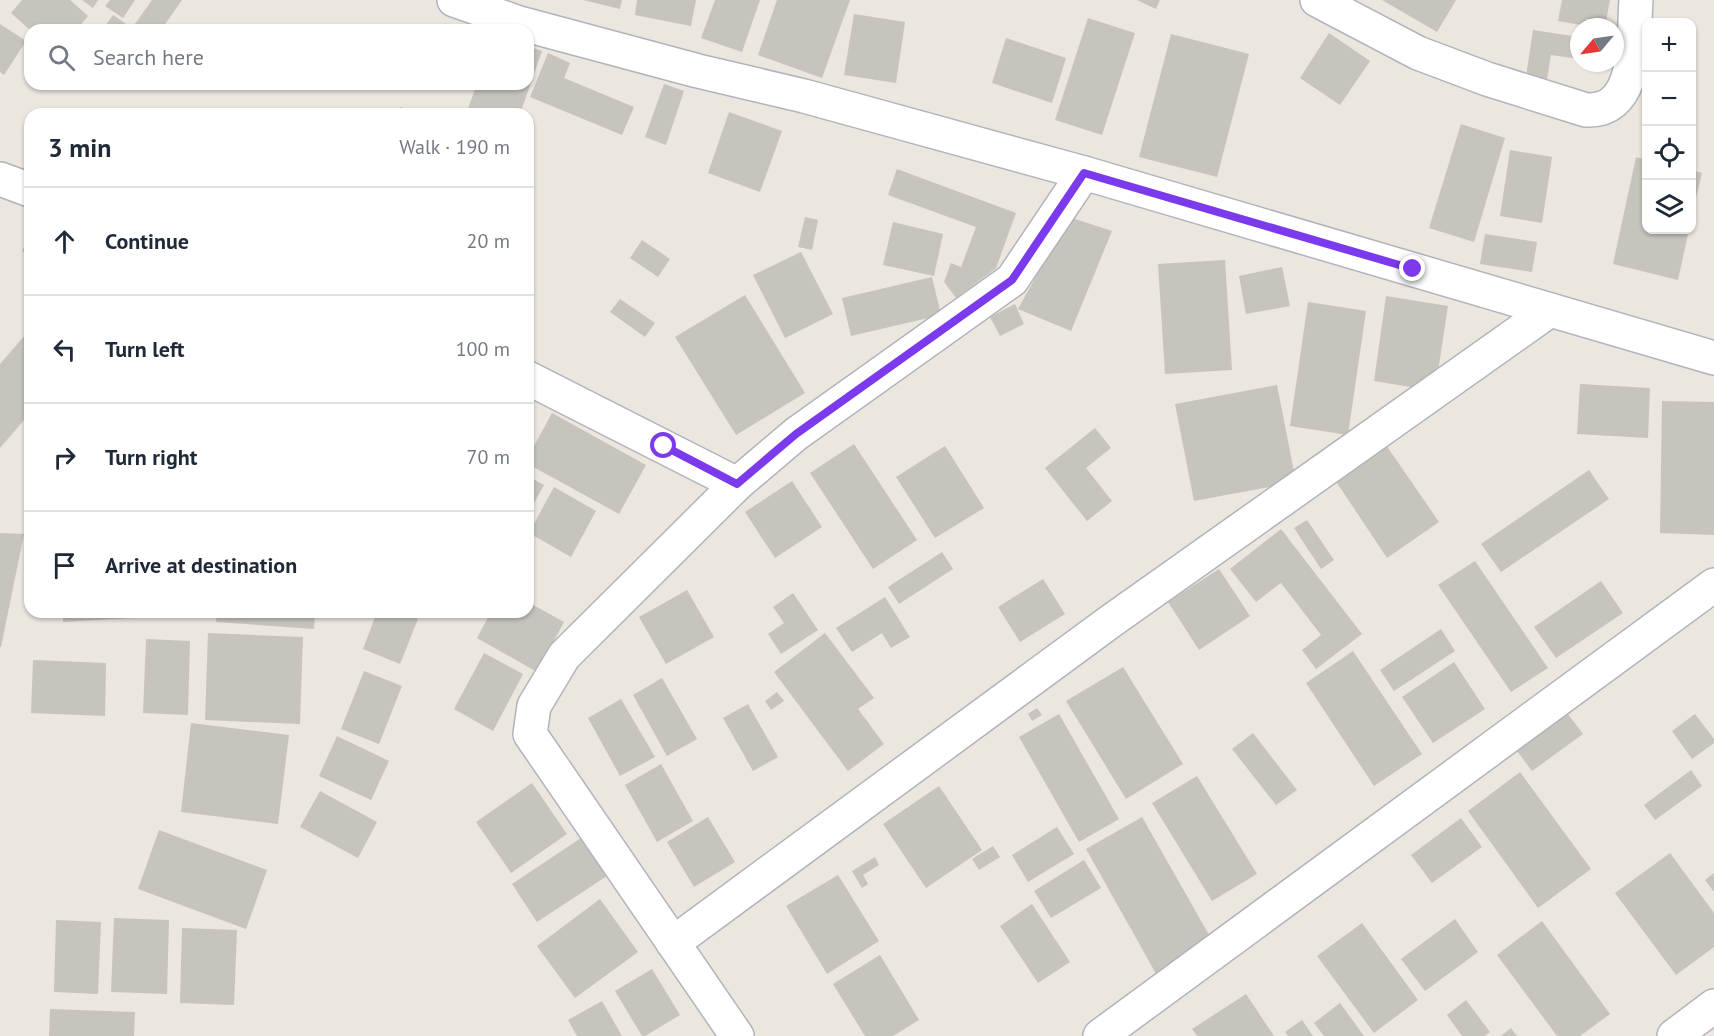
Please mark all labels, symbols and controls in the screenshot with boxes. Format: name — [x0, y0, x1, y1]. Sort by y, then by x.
north arrow — [1570, 18, 1624, 72]
map controls — [1642, 18, 1696, 234]
button: + — [1642, 18, 1696, 72]
search box — [24, 24, 534, 90]
icon: search — [45, 41, 78, 74]
text: Search here — [93, 43, 204, 71]
button: − — [1642, 72, 1696, 126]
button: locate — [1642, 126, 1696, 180]
text: 3 min — [48, 131, 111, 164]
text: Walk · 190 m — [399, 134, 510, 160]
button: layers — [1642, 180, 1696, 234]
icon: ahead — [48, 225, 81, 258]
text: Continue — [105, 227, 189, 255]
text: 20 m — [467, 228, 510, 254]
route end — [1399, 255, 1425, 281]
icon: left — [48, 333, 81, 366]
text: Turn left — [105, 335, 185, 363]
text: 100 m — [456, 336, 510, 362]
route start — [650, 432, 676, 458]
icon: right — [48, 441, 81, 474]
text: Turn right — [105, 443, 197, 471]
text: 70 m — [467, 444, 510, 470]
icon: arrive — [48, 549, 81, 582]
text: Arrive at destination — [105, 551, 297, 579]

